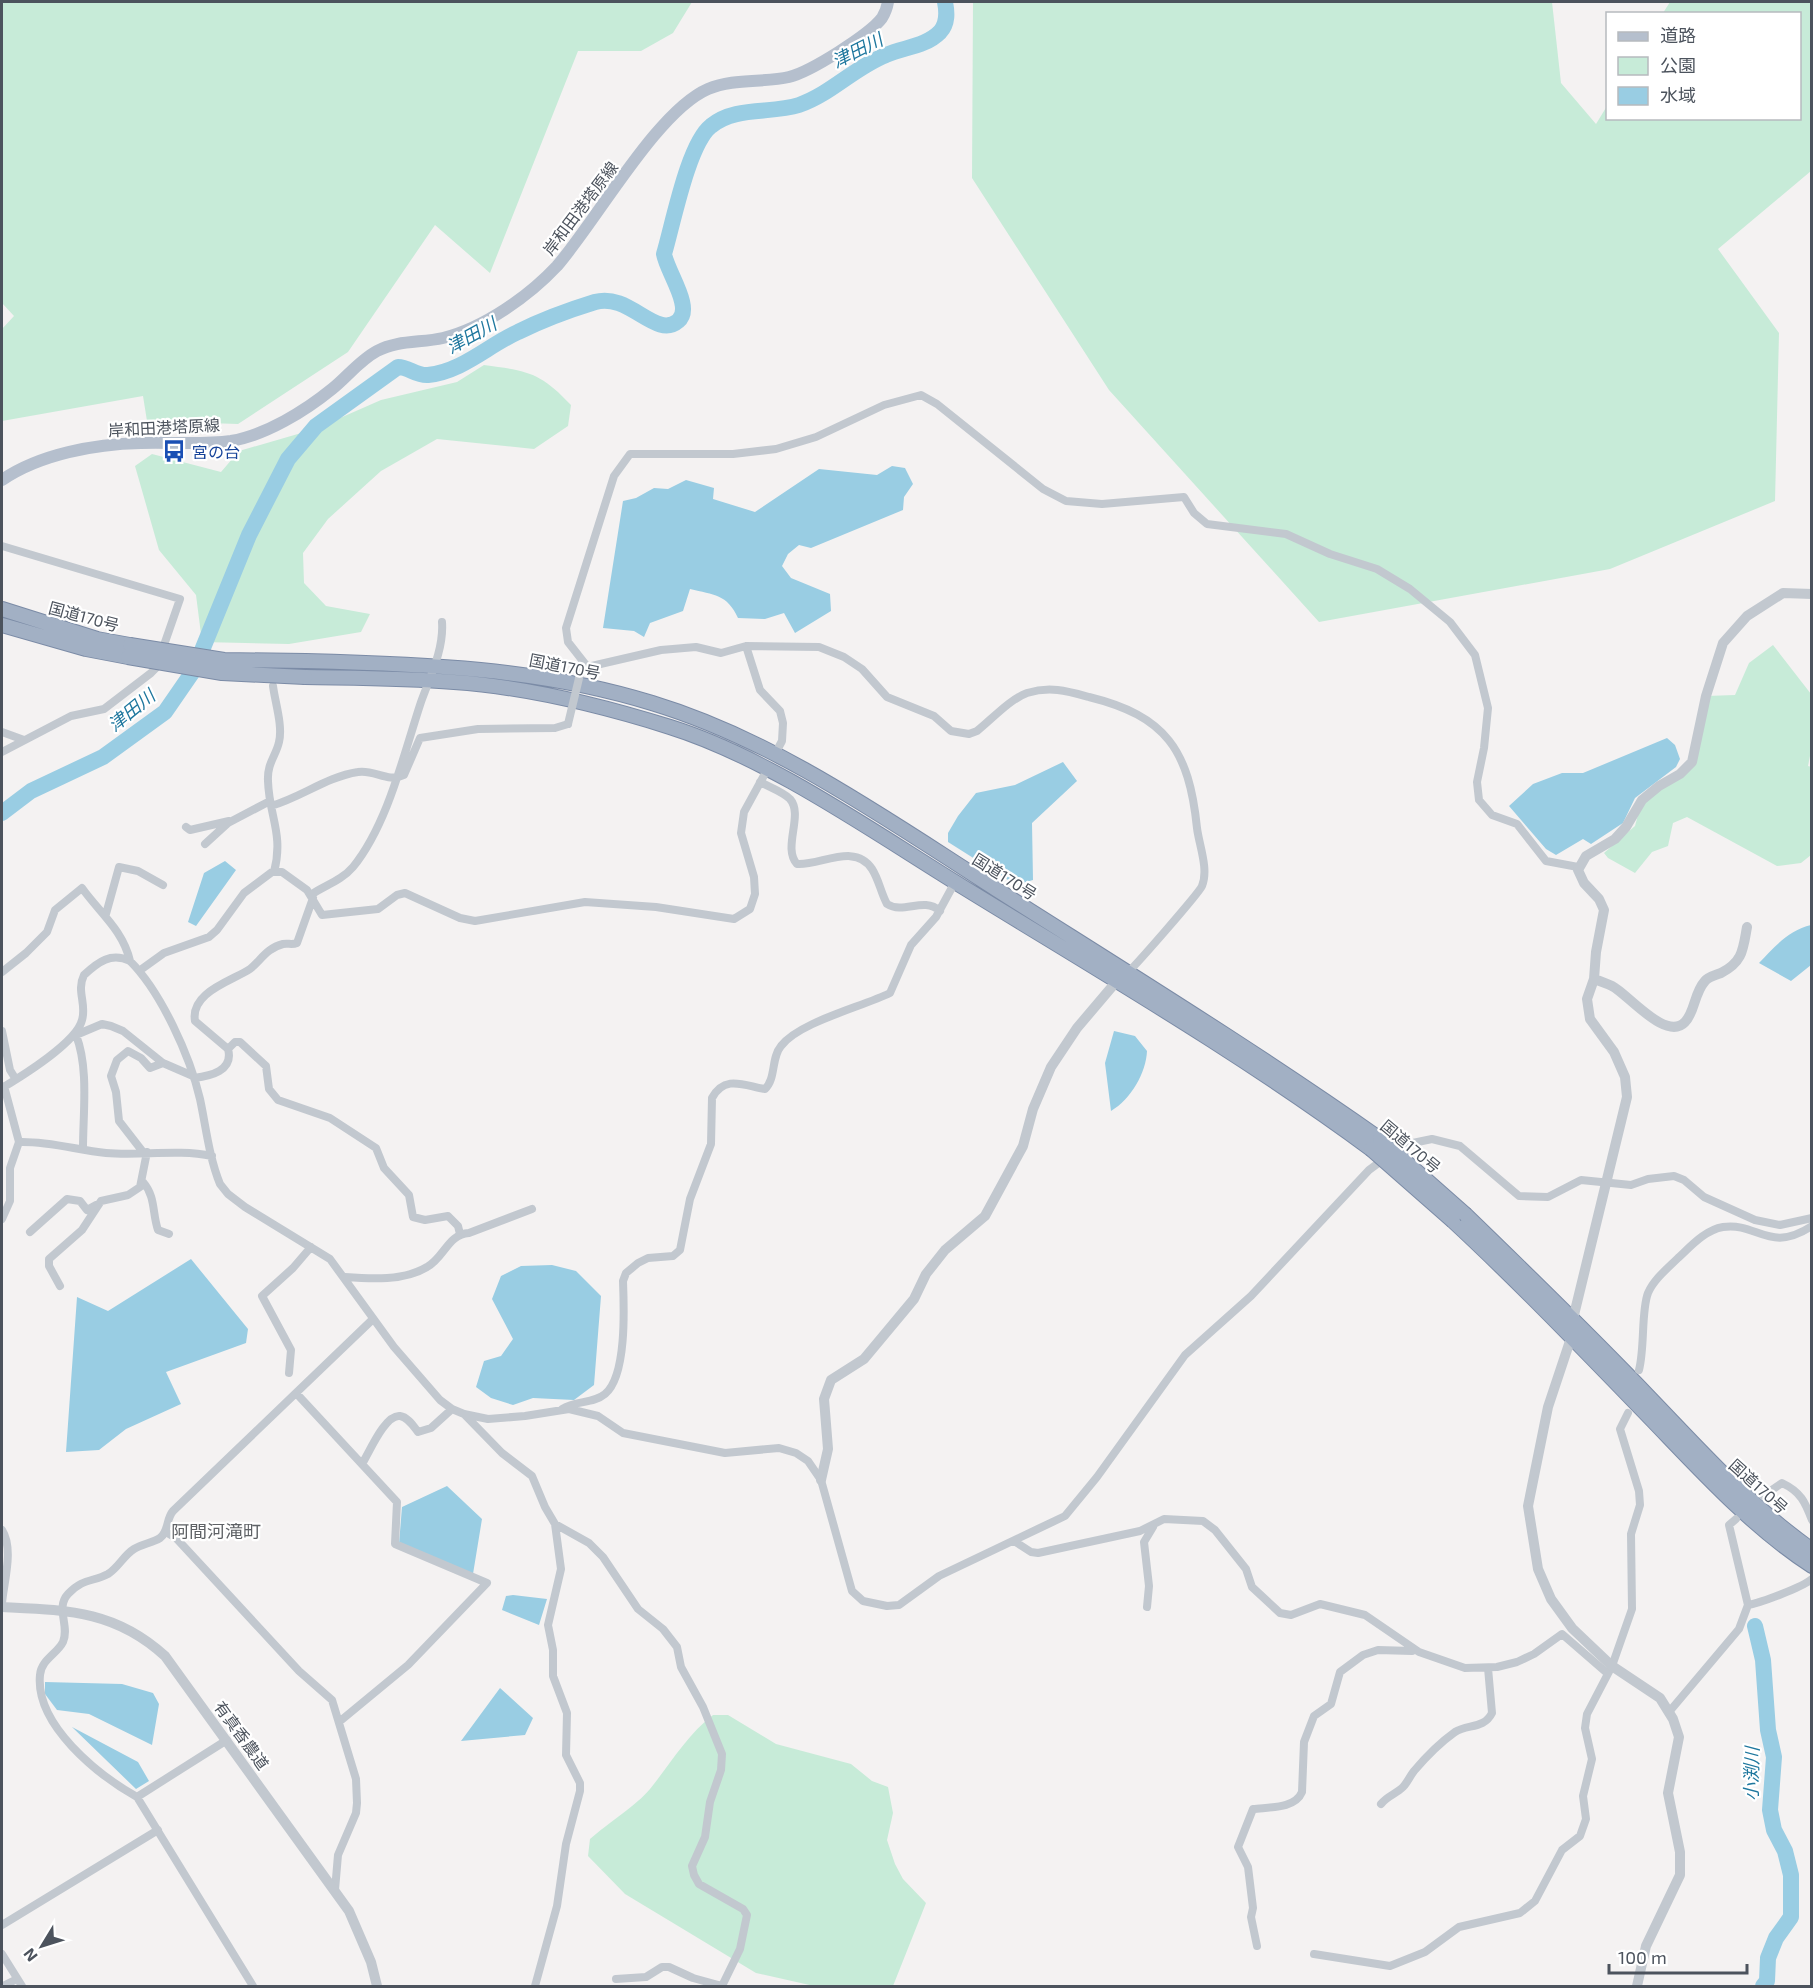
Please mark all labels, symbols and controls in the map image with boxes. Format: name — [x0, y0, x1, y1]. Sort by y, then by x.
legend — [1606, 12, 1801, 120]
text: 道路 — [1660, 24, 1696, 46]
water label: 津田川 — [828, 27, 888, 72]
text: 公園 — [1660, 54, 1696, 76]
text: 水域 — [1660, 84, 1696, 106]
street label: 岸和田港塔原線 — [539, 158, 621, 258]
water label: 津田川 — [442, 311, 502, 358]
street label: 岸和田港塔原線 — [108, 415, 220, 439]
bus stop icon: 宮の台 — [161, 438, 187, 464]
place label: 宮の台 — [192, 442, 240, 461]
street label: 国道170号 — [47, 597, 121, 635]
street label: 国道170号 — [528, 650, 602, 682]
water label: 津田川 — [103, 683, 160, 736]
street label: 国道170号 — [969, 849, 1041, 903]
street label: 国道170号 — [1377, 1116, 1445, 1176]
street label: 国道170号 — [1726, 1455, 1792, 1517]
district label: 阿間河滝町 — [171, 1520, 261, 1542]
street label: 有真香農道 — [211, 1697, 273, 1773]
water label: 小渕川 — [1740, 1745, 1763, 1801]
north arrow — [12, 1916, 72, 1976]
scale bar — [1609, 1937, 1747, 1975]
text: N — [19, 1945, 41, 1966]
text: 100 m — [1618, 1946, 1667, 1968]

